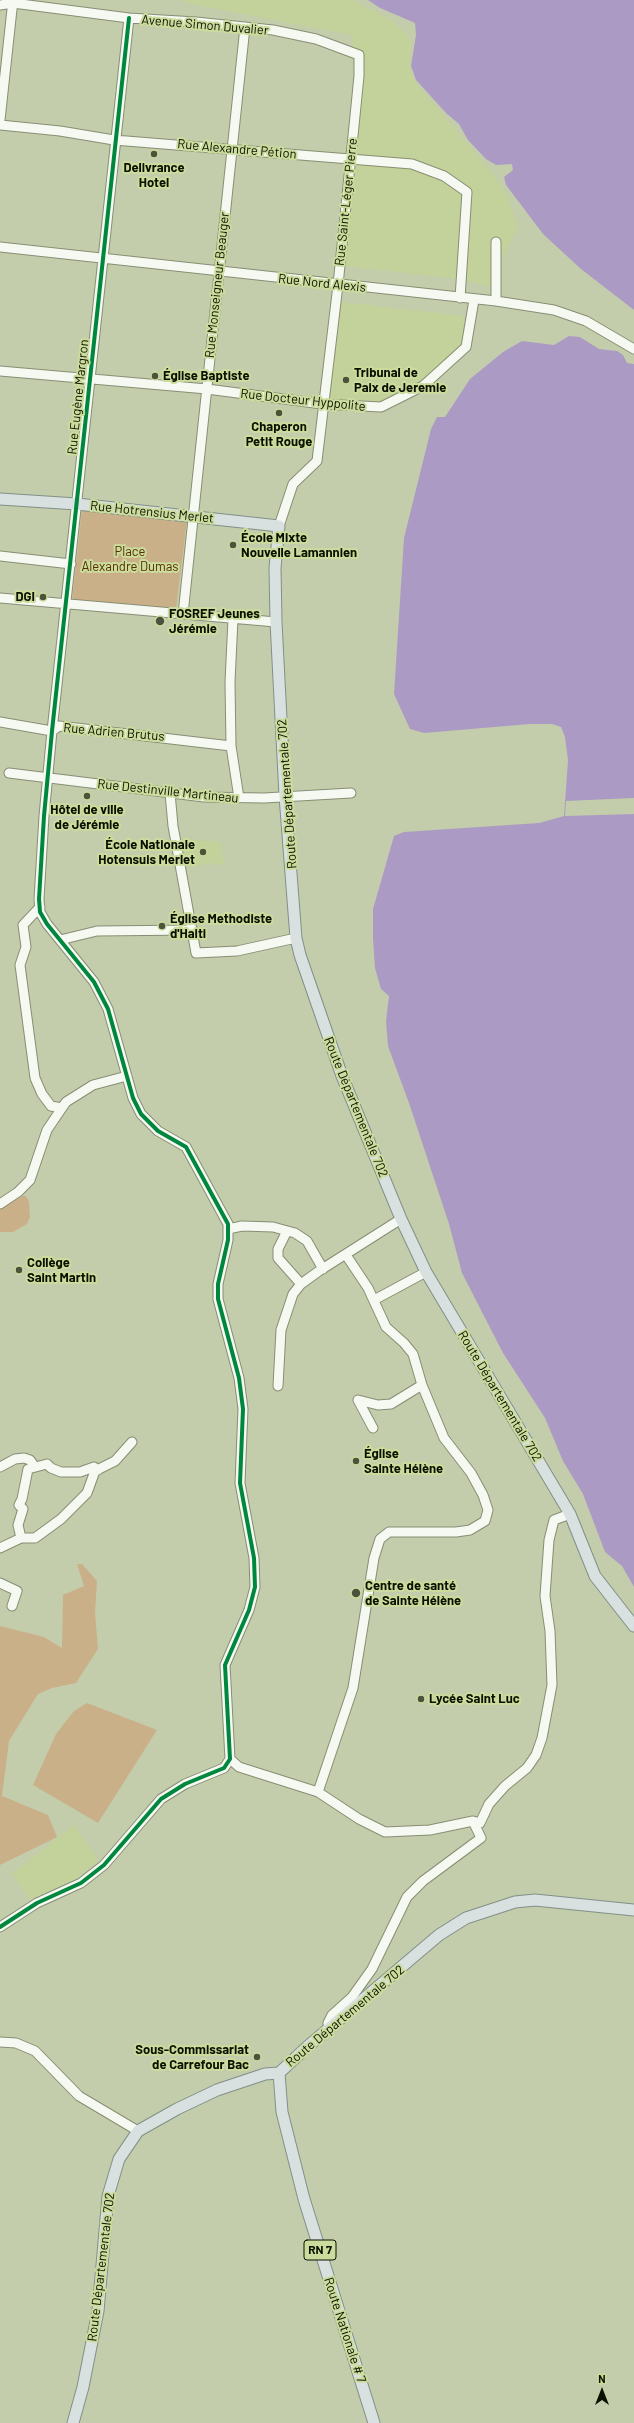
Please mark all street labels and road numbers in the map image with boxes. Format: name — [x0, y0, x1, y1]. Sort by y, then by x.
street label: Avenue Simon Duvalier — [141, 12, 269, 38]
street label: Rue Alexandre Pétion — [177, 136, 297, 162]
street label: Rue Saint-Léger Pierre — [332, 137, 360, 267]
street label: Rue Monseigneur Beauger — [202, 211, 232, 359]
street label: Rue Nord Alexis — [277, 271, 367, 295]
street label: Rue Eugène Margron — [64, 339, 92, 455]
street label: Rue Docteur Hyppolite — [240, 386, 366, 414]
street label: Rue Hotrensius Merlet — [89, 498, 215, 526]
street label: Route Départementale 702 — [274, 719, 300, 869]
street label: Rue Adrien Brutus — [63, 720, 165, 744]
street label: Rue Destinville Martineau — [97, 776, 239, 806]
street label: Route Départementale 702 — [321, 1034, 391, 1180]
street label: Route Départementale 702 — [455, 1328, 545, 1464]
street label: Route Départementale 702 — [282, 1962, 408, 2070]
street label: Route Départementale 702 — [84, 2192, 118, 2342]
road number: RN 7 — [304, 2240, 336, 2260]
street label: Route Nationale # 7 — [321, 2275, 369, 2385]

